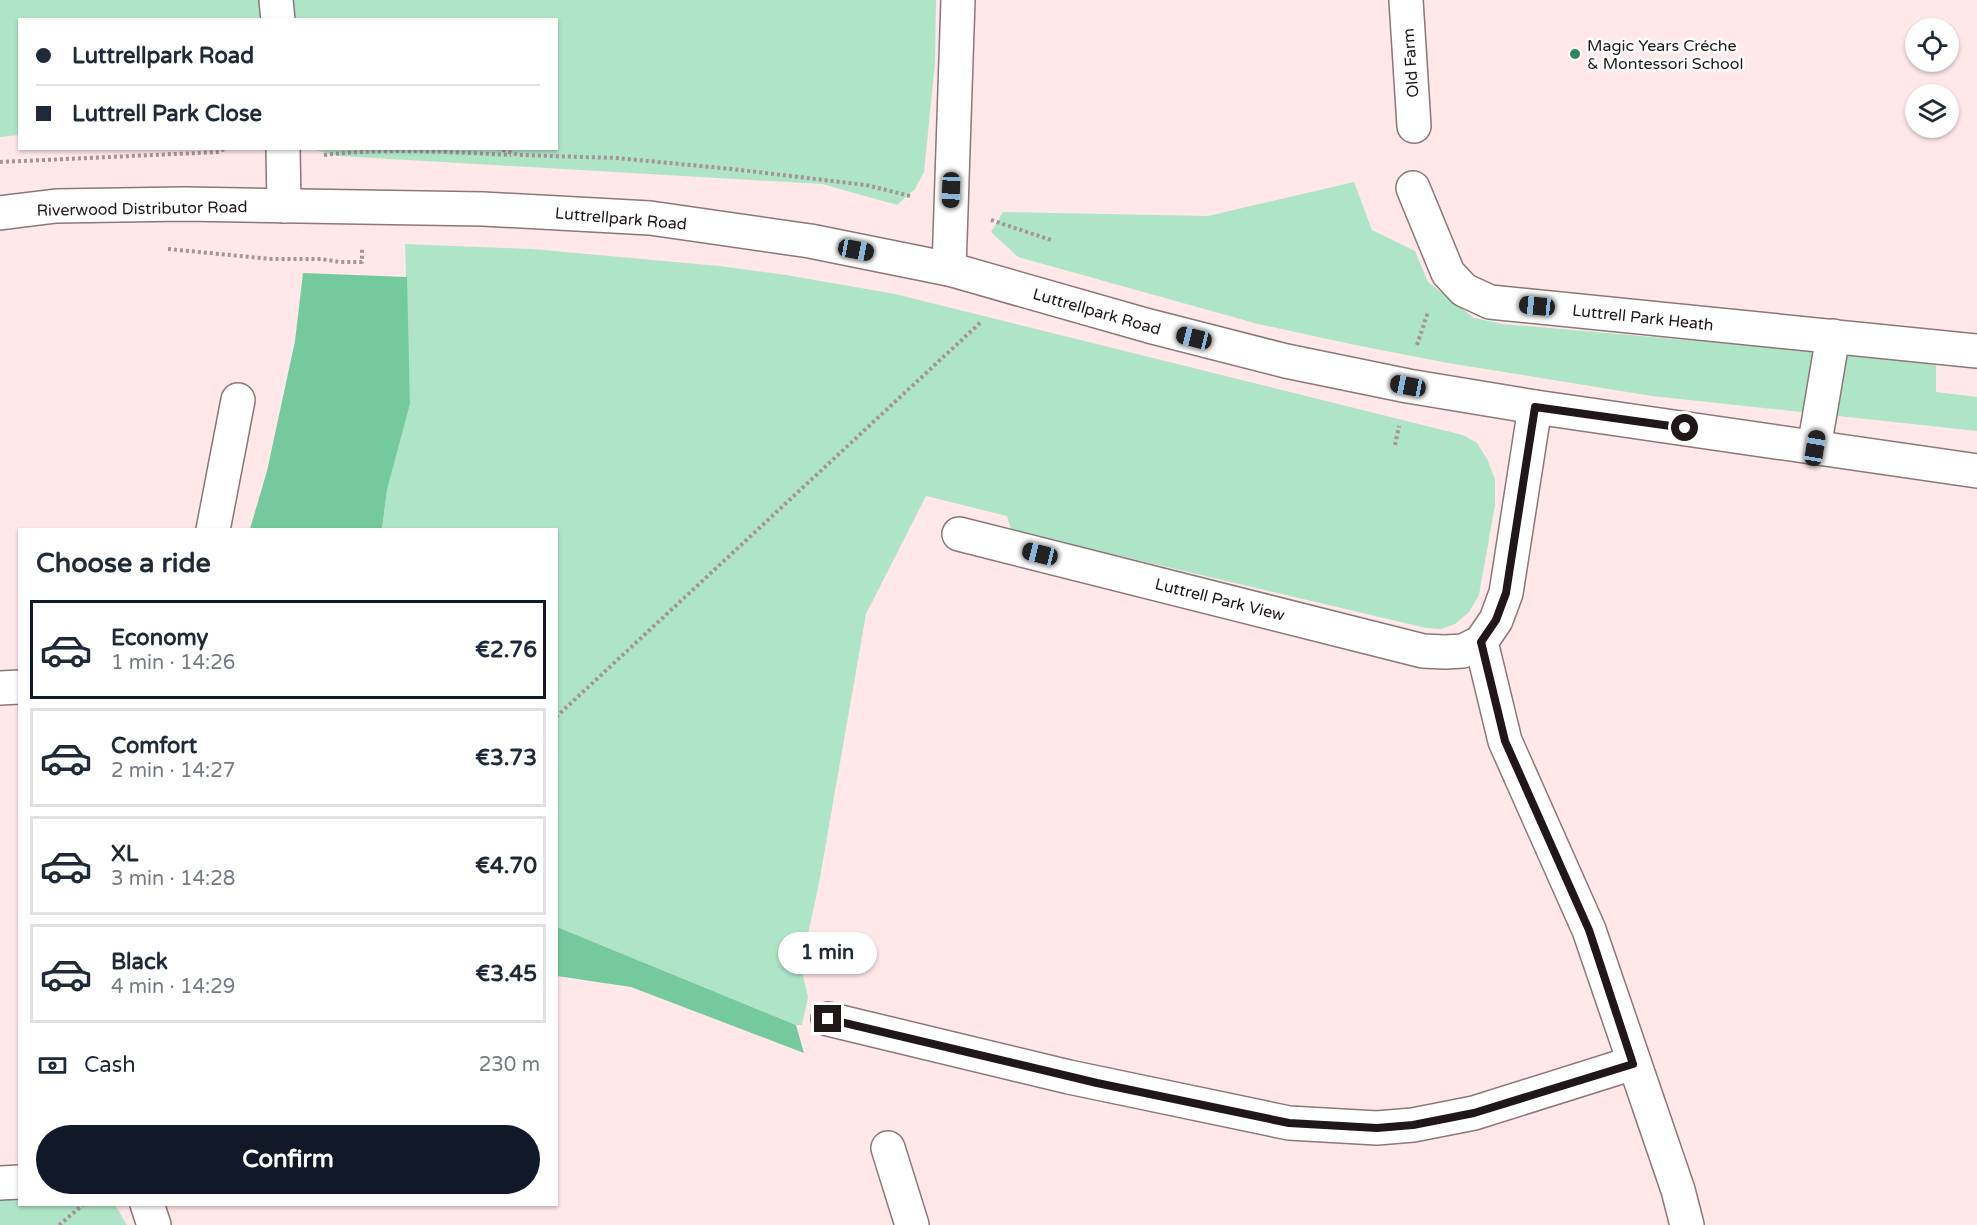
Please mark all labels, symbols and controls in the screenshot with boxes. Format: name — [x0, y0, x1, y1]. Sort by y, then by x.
map controls — [1905, 18, 1959, 138]
button: locate — [1905, 18, 1959, 72]
street label: Old Farm — [1399, 28, 1423, 98]
place label: Magic Years Créche & Montessori School — [1587, 36, 1743, 74]
text: Luttrellpark Road — [72, 43, 254, 69]
marker: Magic Years Créche & Montessori School — [1568, 47, 1582, 61]
button: layers — [1905, 84, 1959, 138]
text: Luttrell Park Close — [72, 101, 262, 127]
car — [941, 172, 961, 208]
street label: Riverwood Distributor Road — [36, 197, 248, 221]
street label: Luttrellpark Road — [554, 203, 688, 235]
car — [837, 238, 875, 262]
street label: Luttrellpark Road — [1030, 284, 1163, 340]
car — [1518, 295, 1556, 317]
street label: Luttrell Park Heath — [1571, 301, 1715, 335]
car — [1174, 325, 1214, 351]
car — [1389, 374, 1427, 398]
route start — [1671, 414, 1698, 441]
car — [1803, 429, 1827, 467]
car — [1020, 541, 1060, 567]
text: Choose a ride — [36, 547, 211, 580]
street label: Luttrell Park View — [1153, 574, 1287, 626]
icon: car — [39, 623, 93, 677]
text: Economy — [111, 625, 208, 651]
text: €2.76 — [475, 637, 537, 663]
text: 1 min · 14:26 — [111, 651, 235, 675]
icon: car — [39, 731, 93, 785]
text: Comfort — [111, 733, 197, 759]
text: €3.73 — [475, 745, 537, 771]
text: 2 min · 14:27 — [111, 759, 235, 783]
icon: car — [39, 839, 93, 893]
text: XL — [111, 841, 138, 867]
text: €4.70 — [475, 853, 537, 879]
text: 3 min · 14:28 — [111, 867, 235, 891]
callout: 1 min — [778, 932, 878, 974]
text: 1 min — [801, 941, 854, 965]
icon: car — [39, 947, 93, 1001]
text: Black — [111, 949, 168, 975]
text: €3.45 — [475, 961, 537, 987]
text: 4 min · 14:29 — [111, 975, 235, 999]
route end — [814, 1005, 841, 1032]
icon: cash — [36, 1049, 69, 1082]
text: Cash — [84, 1052, 136, 1078]
text: 230 m — [479, 1053, 540, 1077]
button: Confirm — [36, 1125, 540, 1194]

